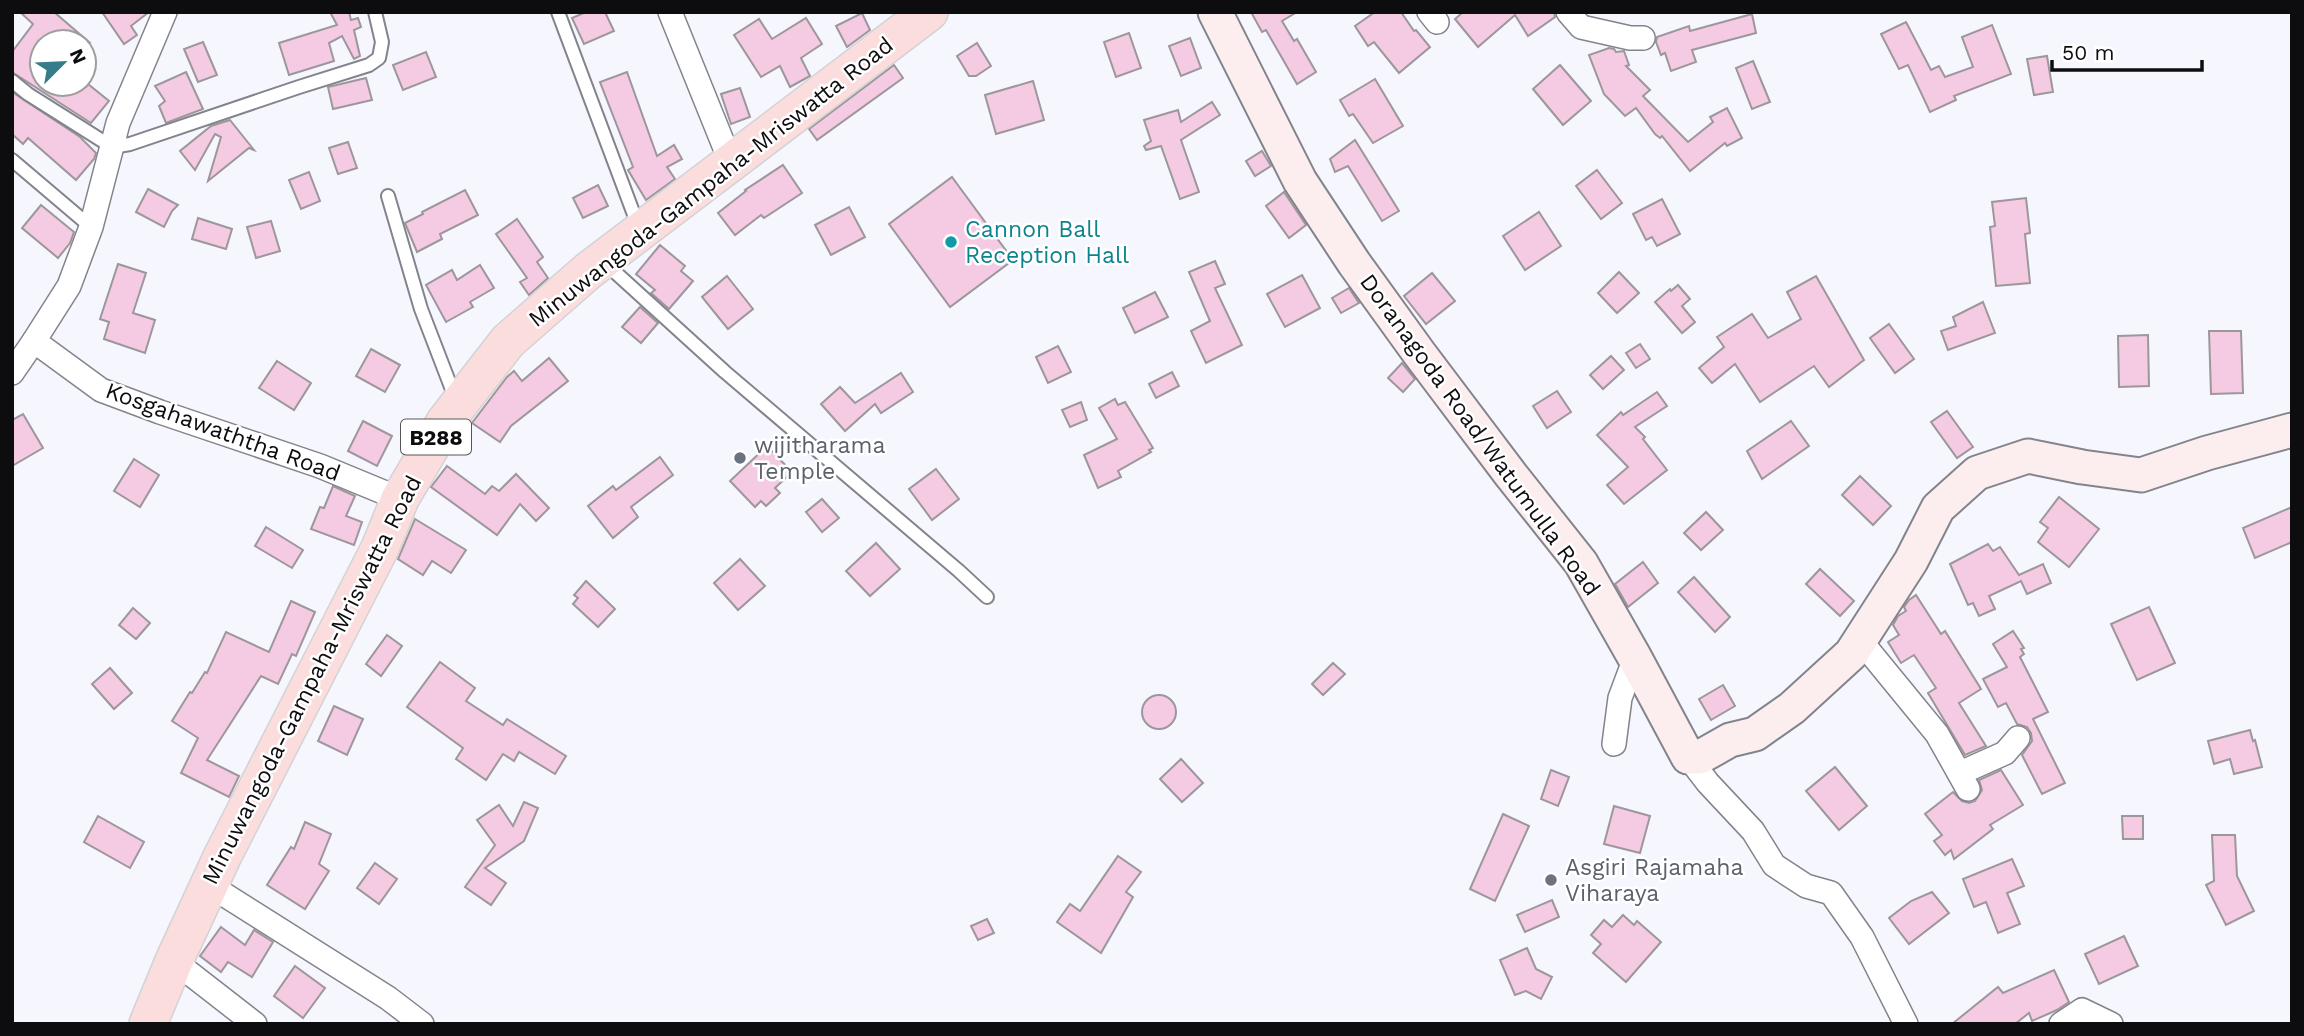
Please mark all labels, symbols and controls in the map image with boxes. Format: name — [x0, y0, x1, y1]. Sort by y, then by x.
north arrow — [28, 28, 98, 98]
scale bar — [2052, 28, 2202, 72]
street label: Minuwangoda-Gampaha-Mriswatta Road — [523, 31, 899, 333]
text: 50 m — [2062, 40, 2114, 65]
text: N — [65, 45, 91, 67]
place label: Cannon Ball Reception Hall — [965, 216, 1129, 269]
marker: Cannon Ball Reception Hall — [943, 234, 959, 250]
street label: Doranagoda Road/Watumulla Road — [1354, 269, 1606, 601]
street label: Kosgahawaththa Road — [102, 377, 344, 487]
road number: B288 — [401, 420, 471, 454]
place label: wijitharama Temple — [754, 432, 886, 485]
marker: wijitharama Temple — [732, 450, 748, 466]
street label: Minuwangoda-Gampaha-Mriswatta Road — [197, 471, 427, 889]
place label: Asgiri Rajamaha Viharaya — [1565, 854, 1744, 907]
marker: Asgiri Rajamaha Viharaya — [1543, 872, 1559, 888]

